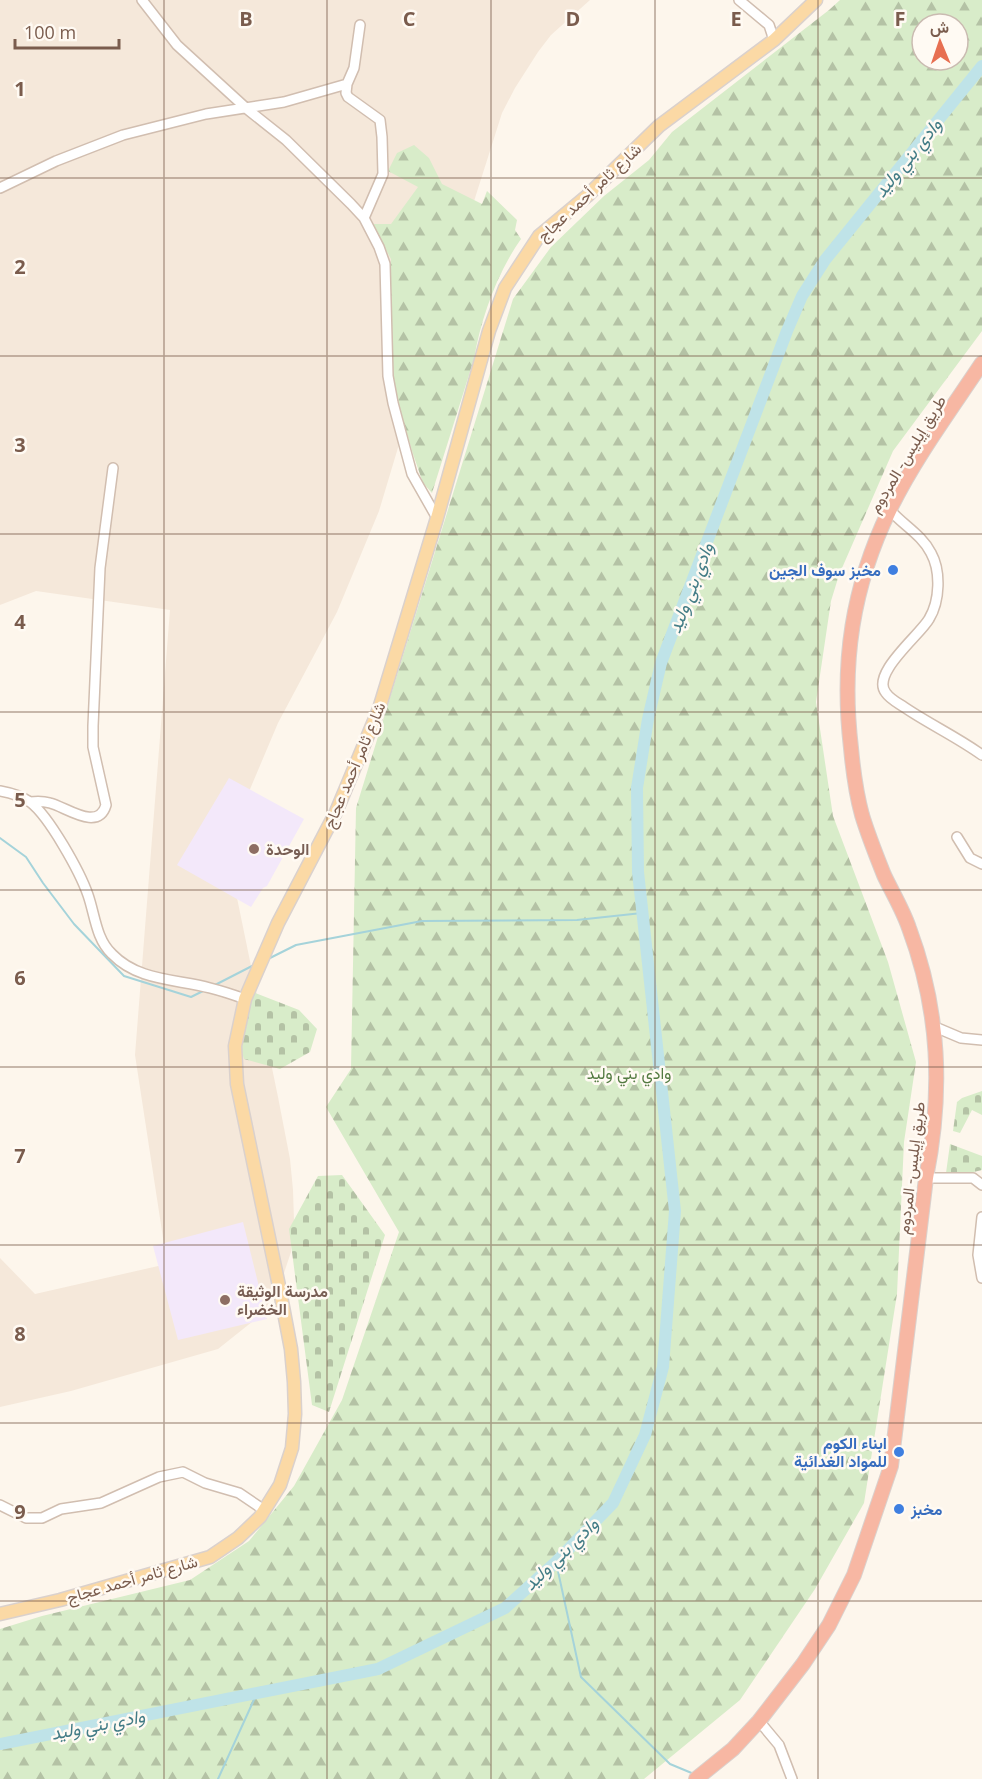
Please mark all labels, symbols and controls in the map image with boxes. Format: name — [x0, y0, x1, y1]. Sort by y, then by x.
text: B — [239, 5, 253, 32]
text: C — [403, 5, 416, 32]
text: D — [566, 5, 580, 32]
text: E — [730, 5, 742, 32]
text: F — [895, 5, 905, 32]
scale bar — [15, 12, 118, 50]
north arrow — [910, 12, 970, 72]
text: ش — [929, 16, 949, 38]
text: 100 m — [24, 20, 76, 44]
text: 1 — [14, 75, 26, 102]
water label: وادي بني وليد — [868, 113, 950, 204]
street label: شارع ثامر أحمد عجاج — [532, 138, 647, 247]
text: 2 — [14, 253, 26, 280]
street label: طريق إيليس- المردوم — [863, 391, 951, 517]
text: 3 — [14, 431, 26, 458]
water label: وادي بني وليد — [662, 539, 722, 638]
place label: مخبز سوف الجين — [769, 559, 881, 581]
marker: مخبز سوف الجين — [886, 563, 900, 577]
text: 4 — [14, 608, 26, 635]
street label: شارع ثامر أحمد عجاج — [317, 699, 391, 832]
text: 5 — [14, 786, 26, 813]
place label: الوحدة — [266, 838, 310, 860]
marker: الوحدة — [247, 842, 261, 856]
text: 6 — [14, 964, 26, 991]
park label: وادي بني وليد — [587, 1062, 671, 1087]
street label: طريق إيليس- المردوم — [892, 1100, 930, 1236]
text: 7 — [14, 1142, 26, 1169]
place label: مدرسة الوثيقة الخضراء — [237, 1280, 328, 1320]
marker: مدرسة الوثيقة الخضراء — [218, 1293, 232, 1307]
text: 8 — [14, 1320, 26, 1347]
place label: ابناء الكوم للمواد الغدائية — [794, 1432, 887, 1472]
marker: ابناء الكوم للمواد الغدائية — [892, 1445, 906, 1459]
text: 9 — [14, 1498, 26, 1525]
place label: مخبز — [910, 1498, 943, 1520]
marker: مخبز — [892, 1502, 906, 1516]
water label: وادي بني وليد — [518, 1512, 606, 1598]
street label: شارع ثامر أحمد عجاج — [64, 1550, 200, 1609]
water label: وادي بني وليد — [49, 1703, 148, 1749]

